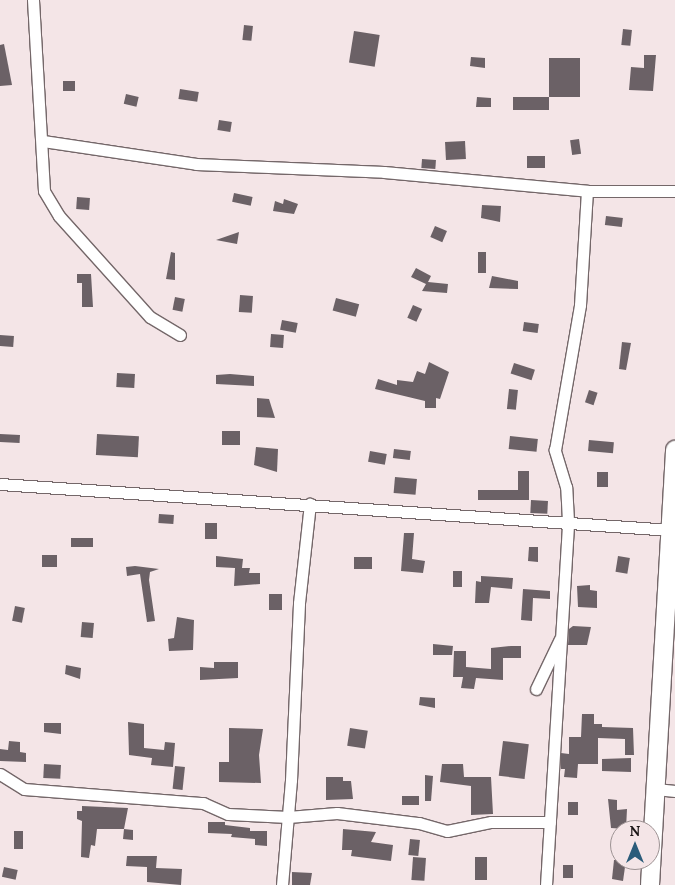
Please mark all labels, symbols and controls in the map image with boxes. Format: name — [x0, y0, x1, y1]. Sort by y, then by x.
north arrow — [610, 820, 660, 870]
text: N — [630, 822, 640, 840]

